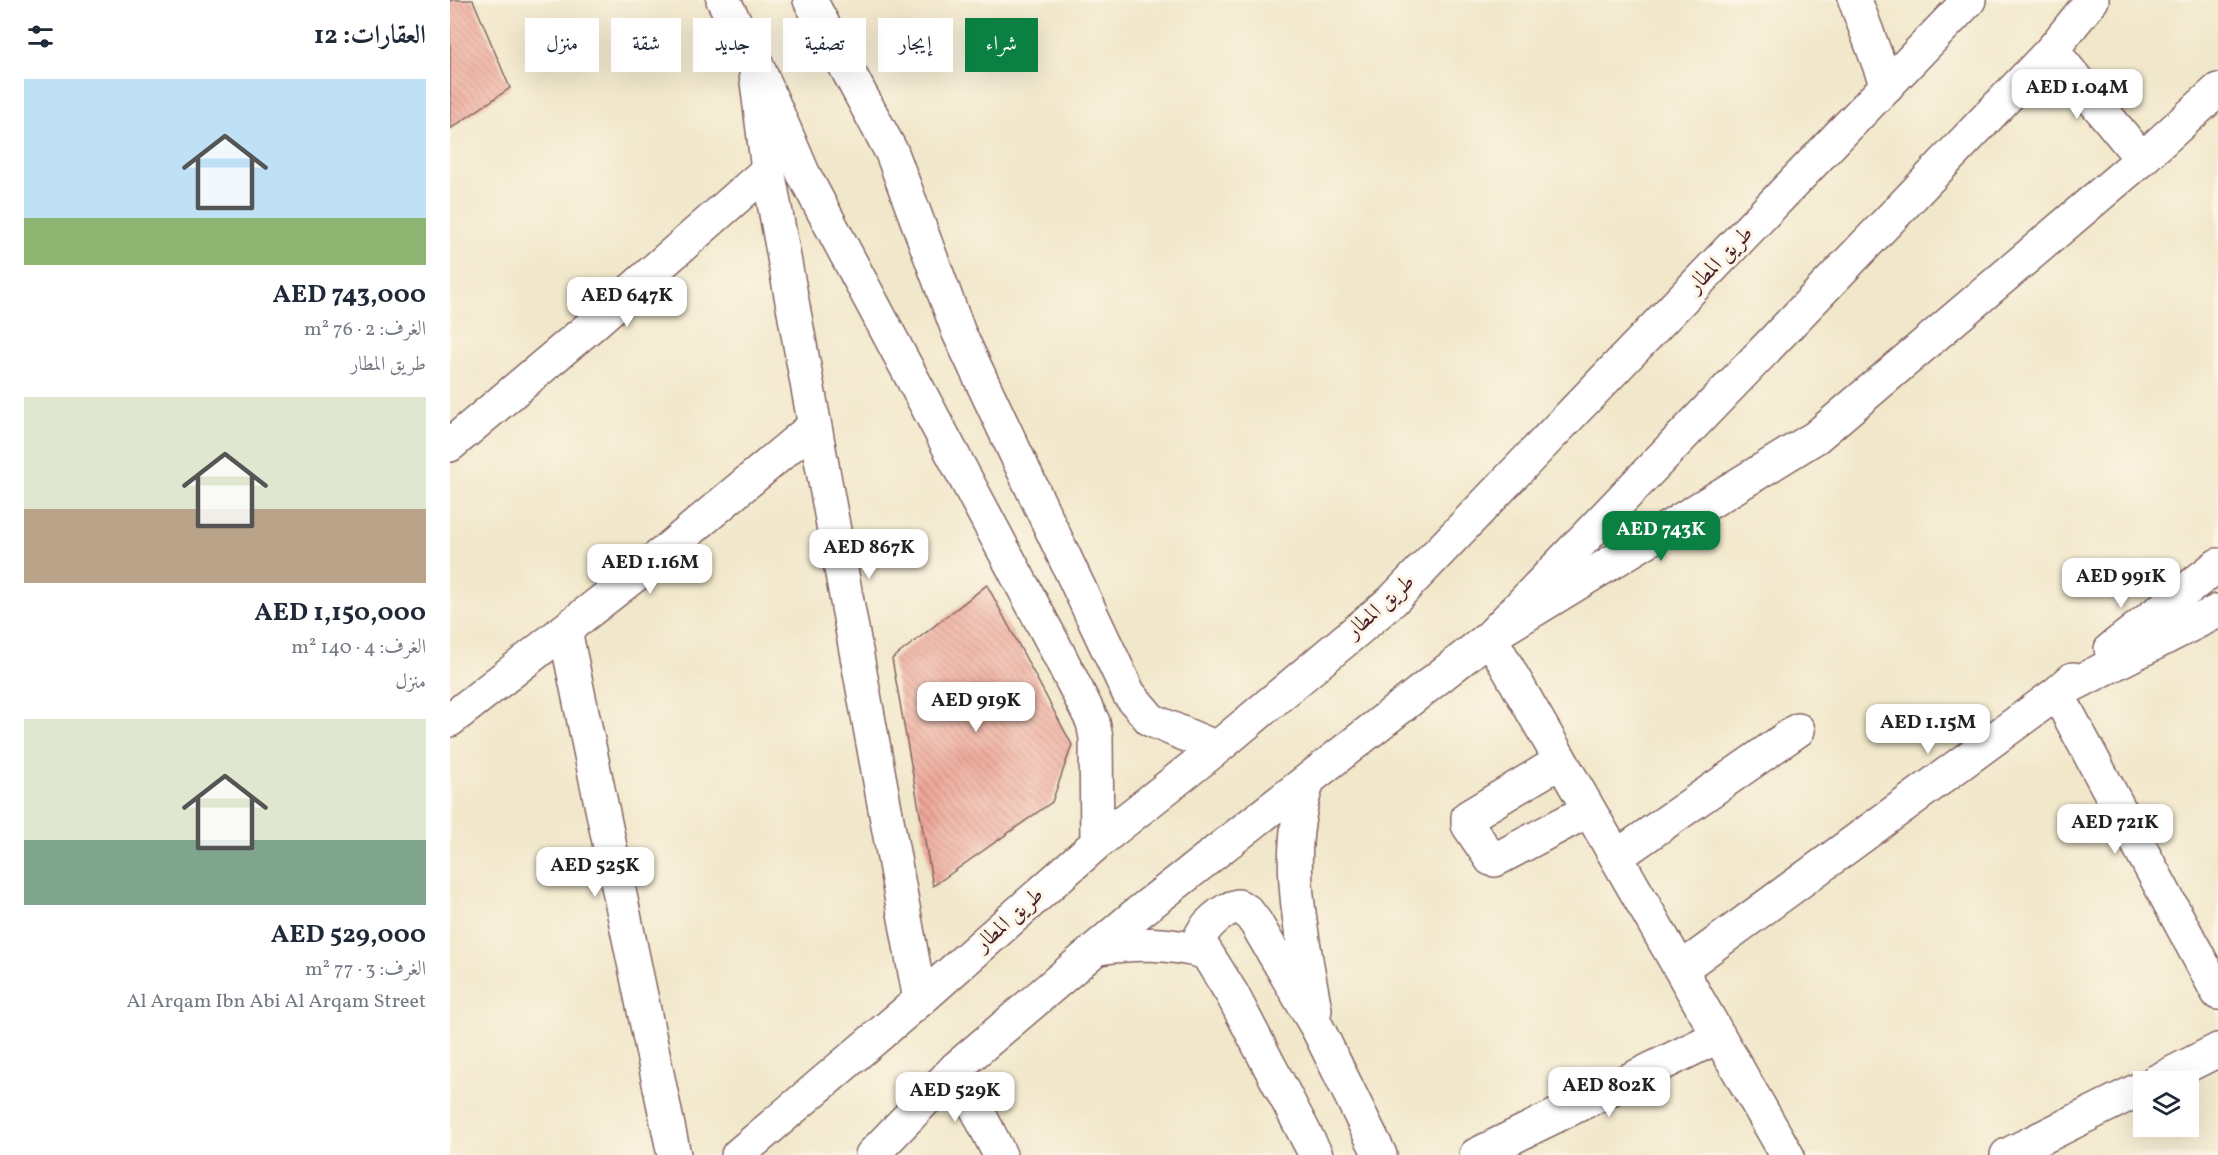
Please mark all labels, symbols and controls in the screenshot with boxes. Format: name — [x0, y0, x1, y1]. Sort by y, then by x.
text: العقارات: 12 — [314, 18, 426, 54]
chip: منزل — [525, 18, 599, 72]
chip: شقة — [611, 18, 681, 72]
chip: جديد — [693, 18, 771, 72]
chip: تصفية — [783, 18, 866, 72]
chip: إيجار — [878, 18, 953, 72]
chip: شراء — [965, 18, 1038, 72]
icon: filters — [24, 20, 57, 53]
pin: AED 1.04M — [2008, 69, 2146, 120]
text: AED 1.04M — [2026, 74, 2128, 102]
icon: home — [171, 118, 279, 226]
street label: طريق المطار — [1680, 219, 1761, 302]
text: AED 743,000 — [272, 277, 426, 313]
pin: AED 647K — [565, 277, 689, 328]
text: AED 647K — [581, 282, 673, 310]
text: الغرف: 2 · 76 m² — [304, 316, 426, 344]
text: طريق المطار — [350, 351, 426, 379]
icon: home — [171, 436, 279, 544]
pin: AED 743K — [1599, 511, 1723, 562]
text: AED 743K — [1616, 516, 1706, 544]
pin: AED 867K — [807, 529, 931, 580]
text: AED 867K — [823, 534, 915, 562]
pin: AED 1.16M — [581, 544, 719, 595]
text: AED 1.16M — [601, 549, 699, 577]
pin: AED 991K — [2059, 558, 2183, 609]
text: AED 991K — [2076, 563, 2166, 591]
street label: طريق المطار — [1338, 568, 1422, 648]
text: AED 1,150,000 — [254, 595, 426, 631]
text: الغرف: 4 · 140 m² — [291, 634, 426, 662]
text: منزل — [395, 669, 426, 697]
pin: AED 919K — [914, 682, 1038, 733]
text: AED 919K — [931, 687, 1021, 715]
pin: AED 1.15M — [1859, 704, 1997, 755]
text: AED 1.15M — [1880, 709, 1976, 737]
icon: home — [171, 758, 279, 866]
pin: AED 721K — [2053, 804, 2177, 855]
text: AED 721K — [2071, 809, 2159, 837]
pin: AED 525K — [533, 847, 657, 898]
text: AED 525K — [550, 852, 640, 880]
street label: طريق المطار — [967, 881, 1051, 961]
text: AED 529,000 — [271, 917, 426, 953]
text: الغرف: 3 · 77 m² — [305, 956, 426, 984]
text: Al Arqam Ibn Abi Al Arqam Street — [126, 988, 426, 1016]
pin: AED 802K — [1547, 1067, 1671, 1118]
map controls — [2133, 1071, 2199, 1137]
button: layers — [2133, 1071, 2199, 1137]
pin: AED 529K — [893, 1072, 1017, 1123]
text: AED 802K — [1562, 1072, 1656, 1100]
text: AED 529K — [910, 1077, 1000, 1105]

